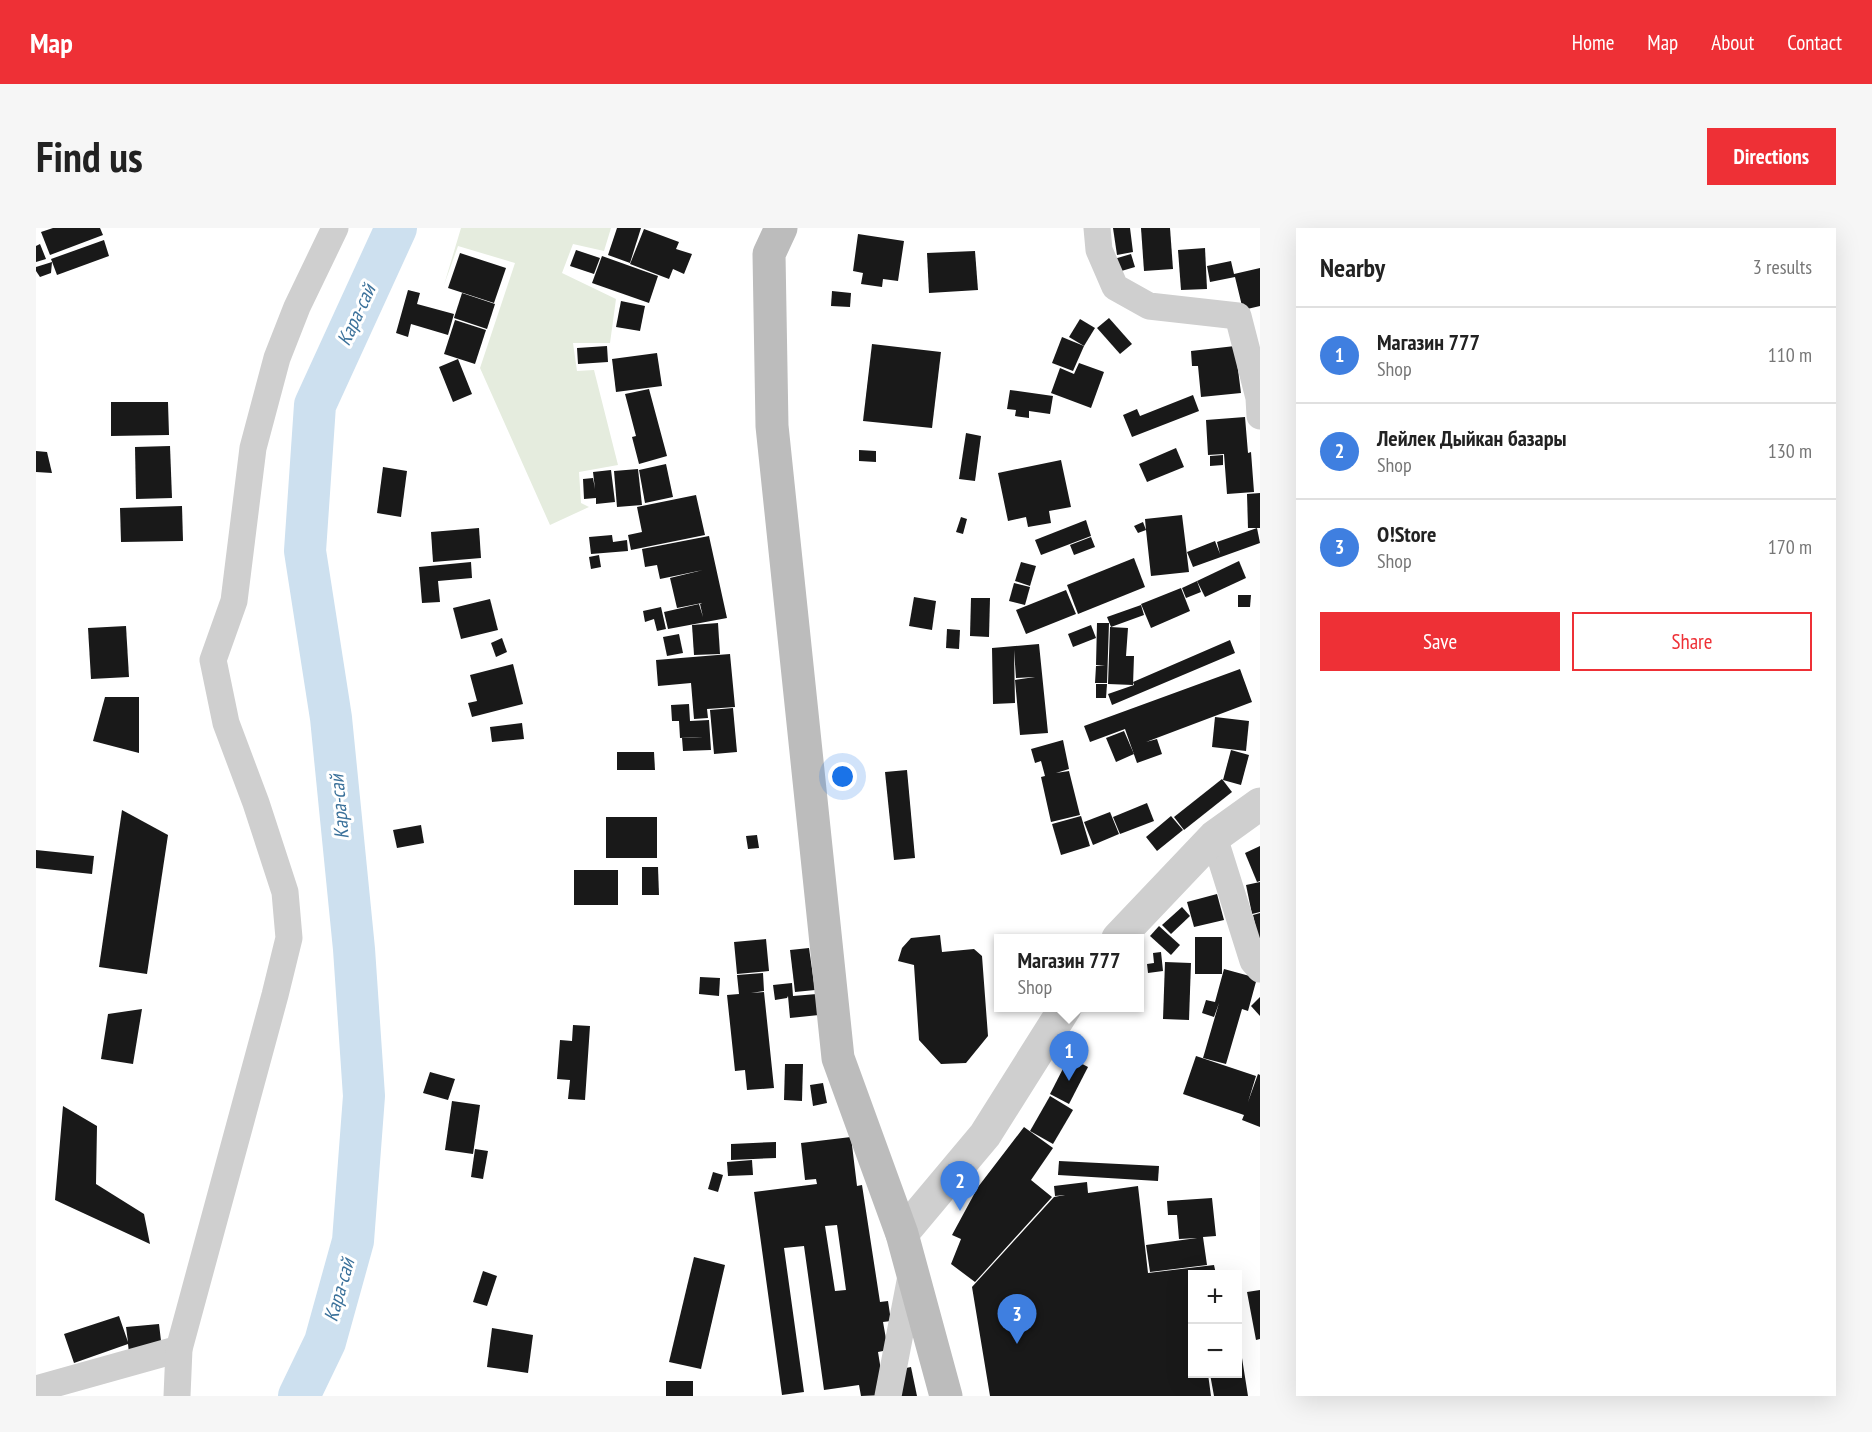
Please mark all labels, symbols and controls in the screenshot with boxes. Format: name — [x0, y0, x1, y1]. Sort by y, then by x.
text: Map — [30, 24, 73, 61]
text: Home — [1572, 29, 1614, 56]
text: Map — [1647, 29, 1678, 56]
text: About — [1711, 29, 1754, 56]
text: Contact — [1787, 29, 1842, 56]
button: Directions — [1707, 128, 1836, 185]
text: Find us — [36, 129, 143, 184]
text: Nearby — [1320, 251, 1385, 284]
text: 3 results — [1753, 254, 1812, 280]
water label: Кара-сай — [331, 278, 382, 350]
text: Магазин 777 — [1377, 328, 1480, 356]
text: 1 — [1335, 342, 1344, 368]
text: 110 m — [1768, 342, 1812, 368]
text: Shop — [1377, 356, 1412, 382]
text: Лейлек Дыйкан базары — [1377, 424, 1567, 452]
text: 2 — [1335, 438, 1344, 464]
text: 130 m — [1768, 438, 1812, 464]
text: Shop — [1377, 452, 1412, 478]
text: O!Store — [1377, 520, 1436, 548]
text: 3 — [1335, 534, 1344, 560]
text: 170 m — [1768, 534, 1812, 560]
text: Shop — [1377, 548, 1412, 574]
button: Save — [1320, 612, 1560, 671]
button: Share — [1572, 612, 1812, 671]
your location — [828, 762, 857, 791]
water label: Кара-сай — [323, 772, 355, 840]
popup — [994, 934, 1144, 1012]
text: Магазин 777 — [1017, 946, 1121, 974]
text: Shop — [1017, 974, 1052, 1000]
pin: 1 — [1050, 1032, 1088, 1081]
pin: 2 — [940, 1162, 980, 1211]
water label: Кара-сай — [318, 1253, 361, 1324]
map controls — [1188, 1270, 1242, 1378]
button: + — [1188, 1270, 1242, 1324]
pin: 3 — [998, 1294, 1036, 1344]
button: − — [1188, 1324, 1242, 1378]

